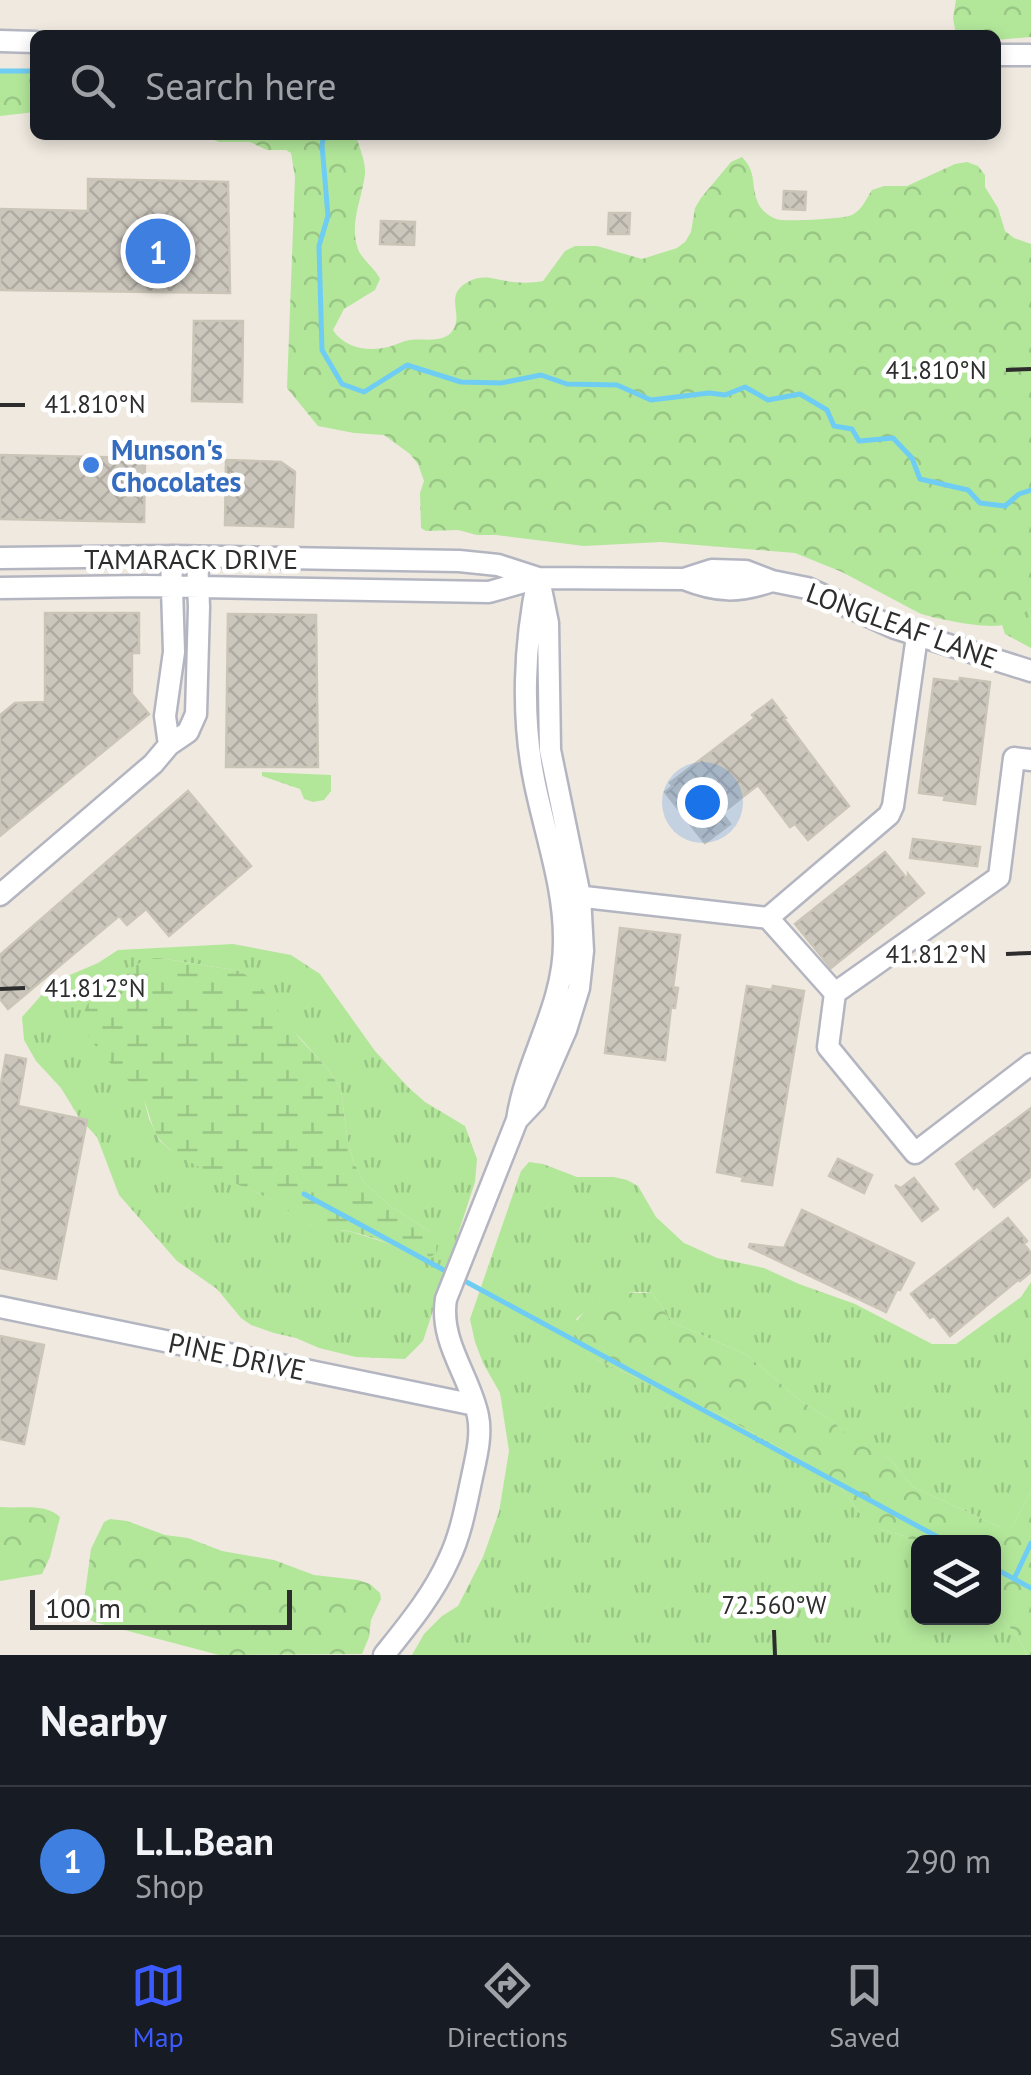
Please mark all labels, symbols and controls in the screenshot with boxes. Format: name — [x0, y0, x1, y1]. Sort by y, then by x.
search box — [30, 30, 1001, 140]
icon: search — [65, 58, 120, 113]
text: Search here — [145, 61, 337, 110]
pin: 1 — [126, 214, 190, 288]
text: 41.810°N — [886, 354, 986, 386]
text: 41.810°N — [45, 388, 145, 420]
place label: Munson's Chocolates — [111, 431, 242, 500]
marker: Munson's Chocolates — [80, 454, 102, 476]
street label: TAMARACK DRIVE — [84, 540, 298, 577]
street label: LONGLEAF LANE — [801, 573, 1003, 677]
your location — [677, 777, 728, 828]
text: 41.812°N — [886, 938, 986, 970]
text: 41.812°N — [45, 972, 145, 1004]
street label: PINE DRIVE — [165, 1323, 309, 1389]
map controls — [911, 1535, 1001, 1625]
button: layers — [911, 1535, 1001, 1625]
scale bar — [30, 1585, 292, 1630]
text: 100 m — [45, 1589, 121, 1626]
text: 72.560°W — [722, 1589, 827, 1621]
text: Nearby — [40, 1693, 167, 1748]
text: L.L.Bean — [135, 1816, 274, 1865]
text: 1 — [63, 1840, 82, 1882]
text: 290 m — [904, 1840, 991, 1882]
text: Shop — [135, 1865, 204, 1907]
tab: Map — [131, 1958, 186, 2055]
tab: Directions — [447, 1958, 568, 2055]
tab: Saved — [829, 1958, 900, 2055]

